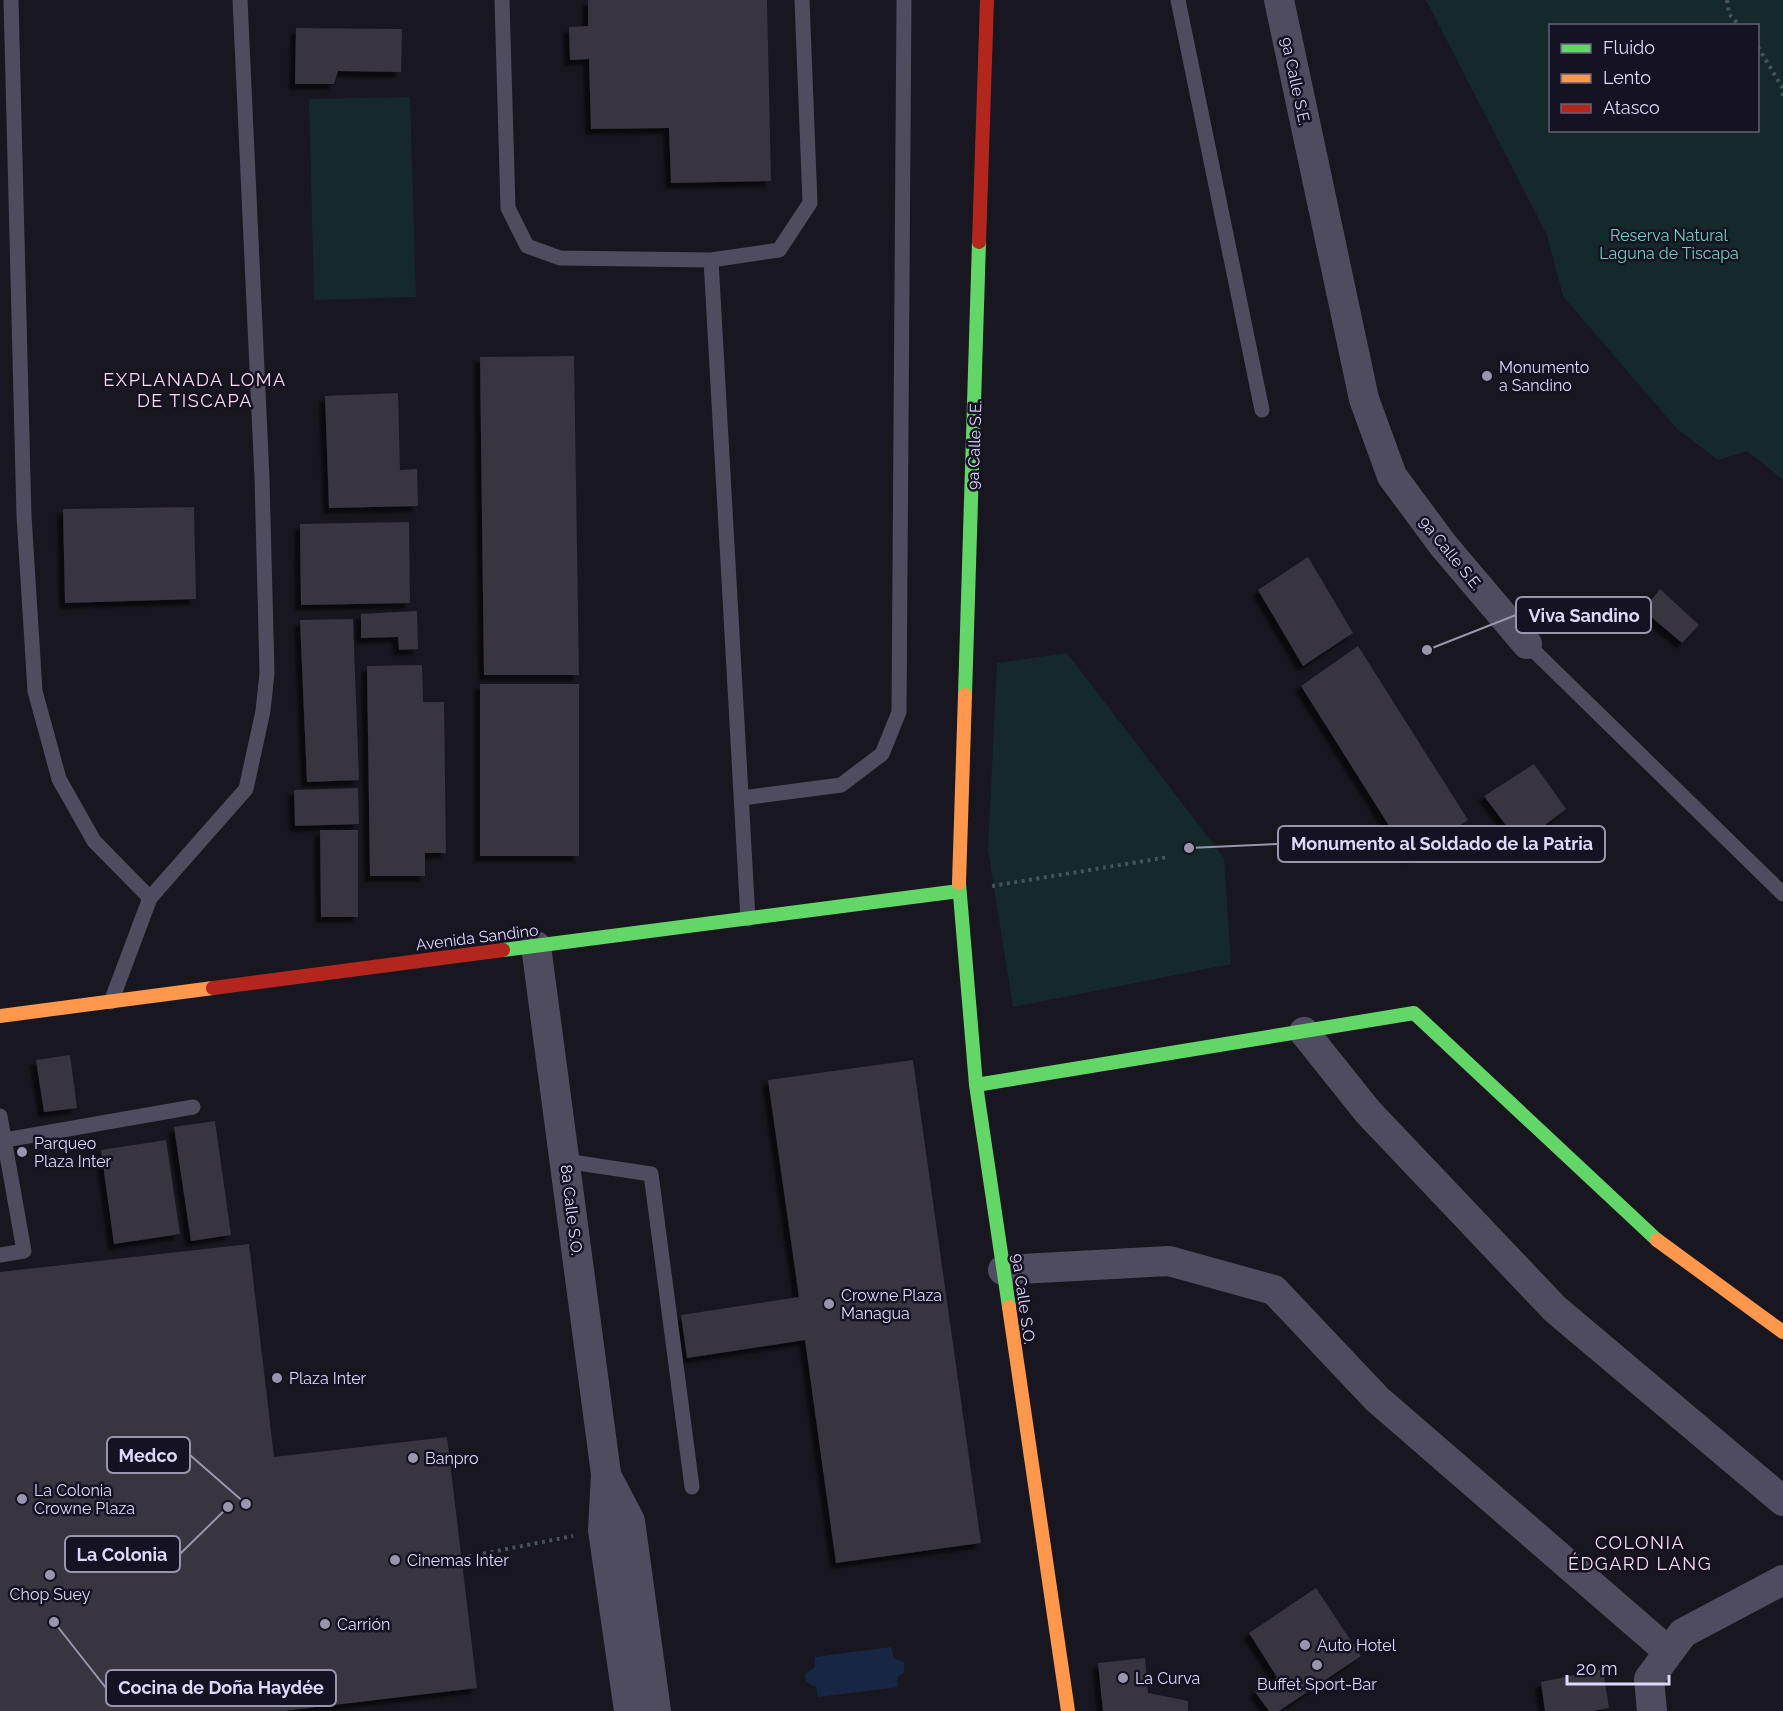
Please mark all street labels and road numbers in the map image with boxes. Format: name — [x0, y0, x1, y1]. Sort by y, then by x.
street label: 9a Calle S.E. — [1277, 35, 1314, 127]
street label: 9a Calle S.E. — [963, 400, 986, 490]
street label: 9a Calle S.E. — [1415, 513, 1486, 594]
street label: Avenida Sandino — [415, 921, 540, 954]
street label: 8a Calle S.O. — [557, 1164, 587, 1257]
street label: 9a Calle S.O. — [1008, 1253, 1039, 1346]

